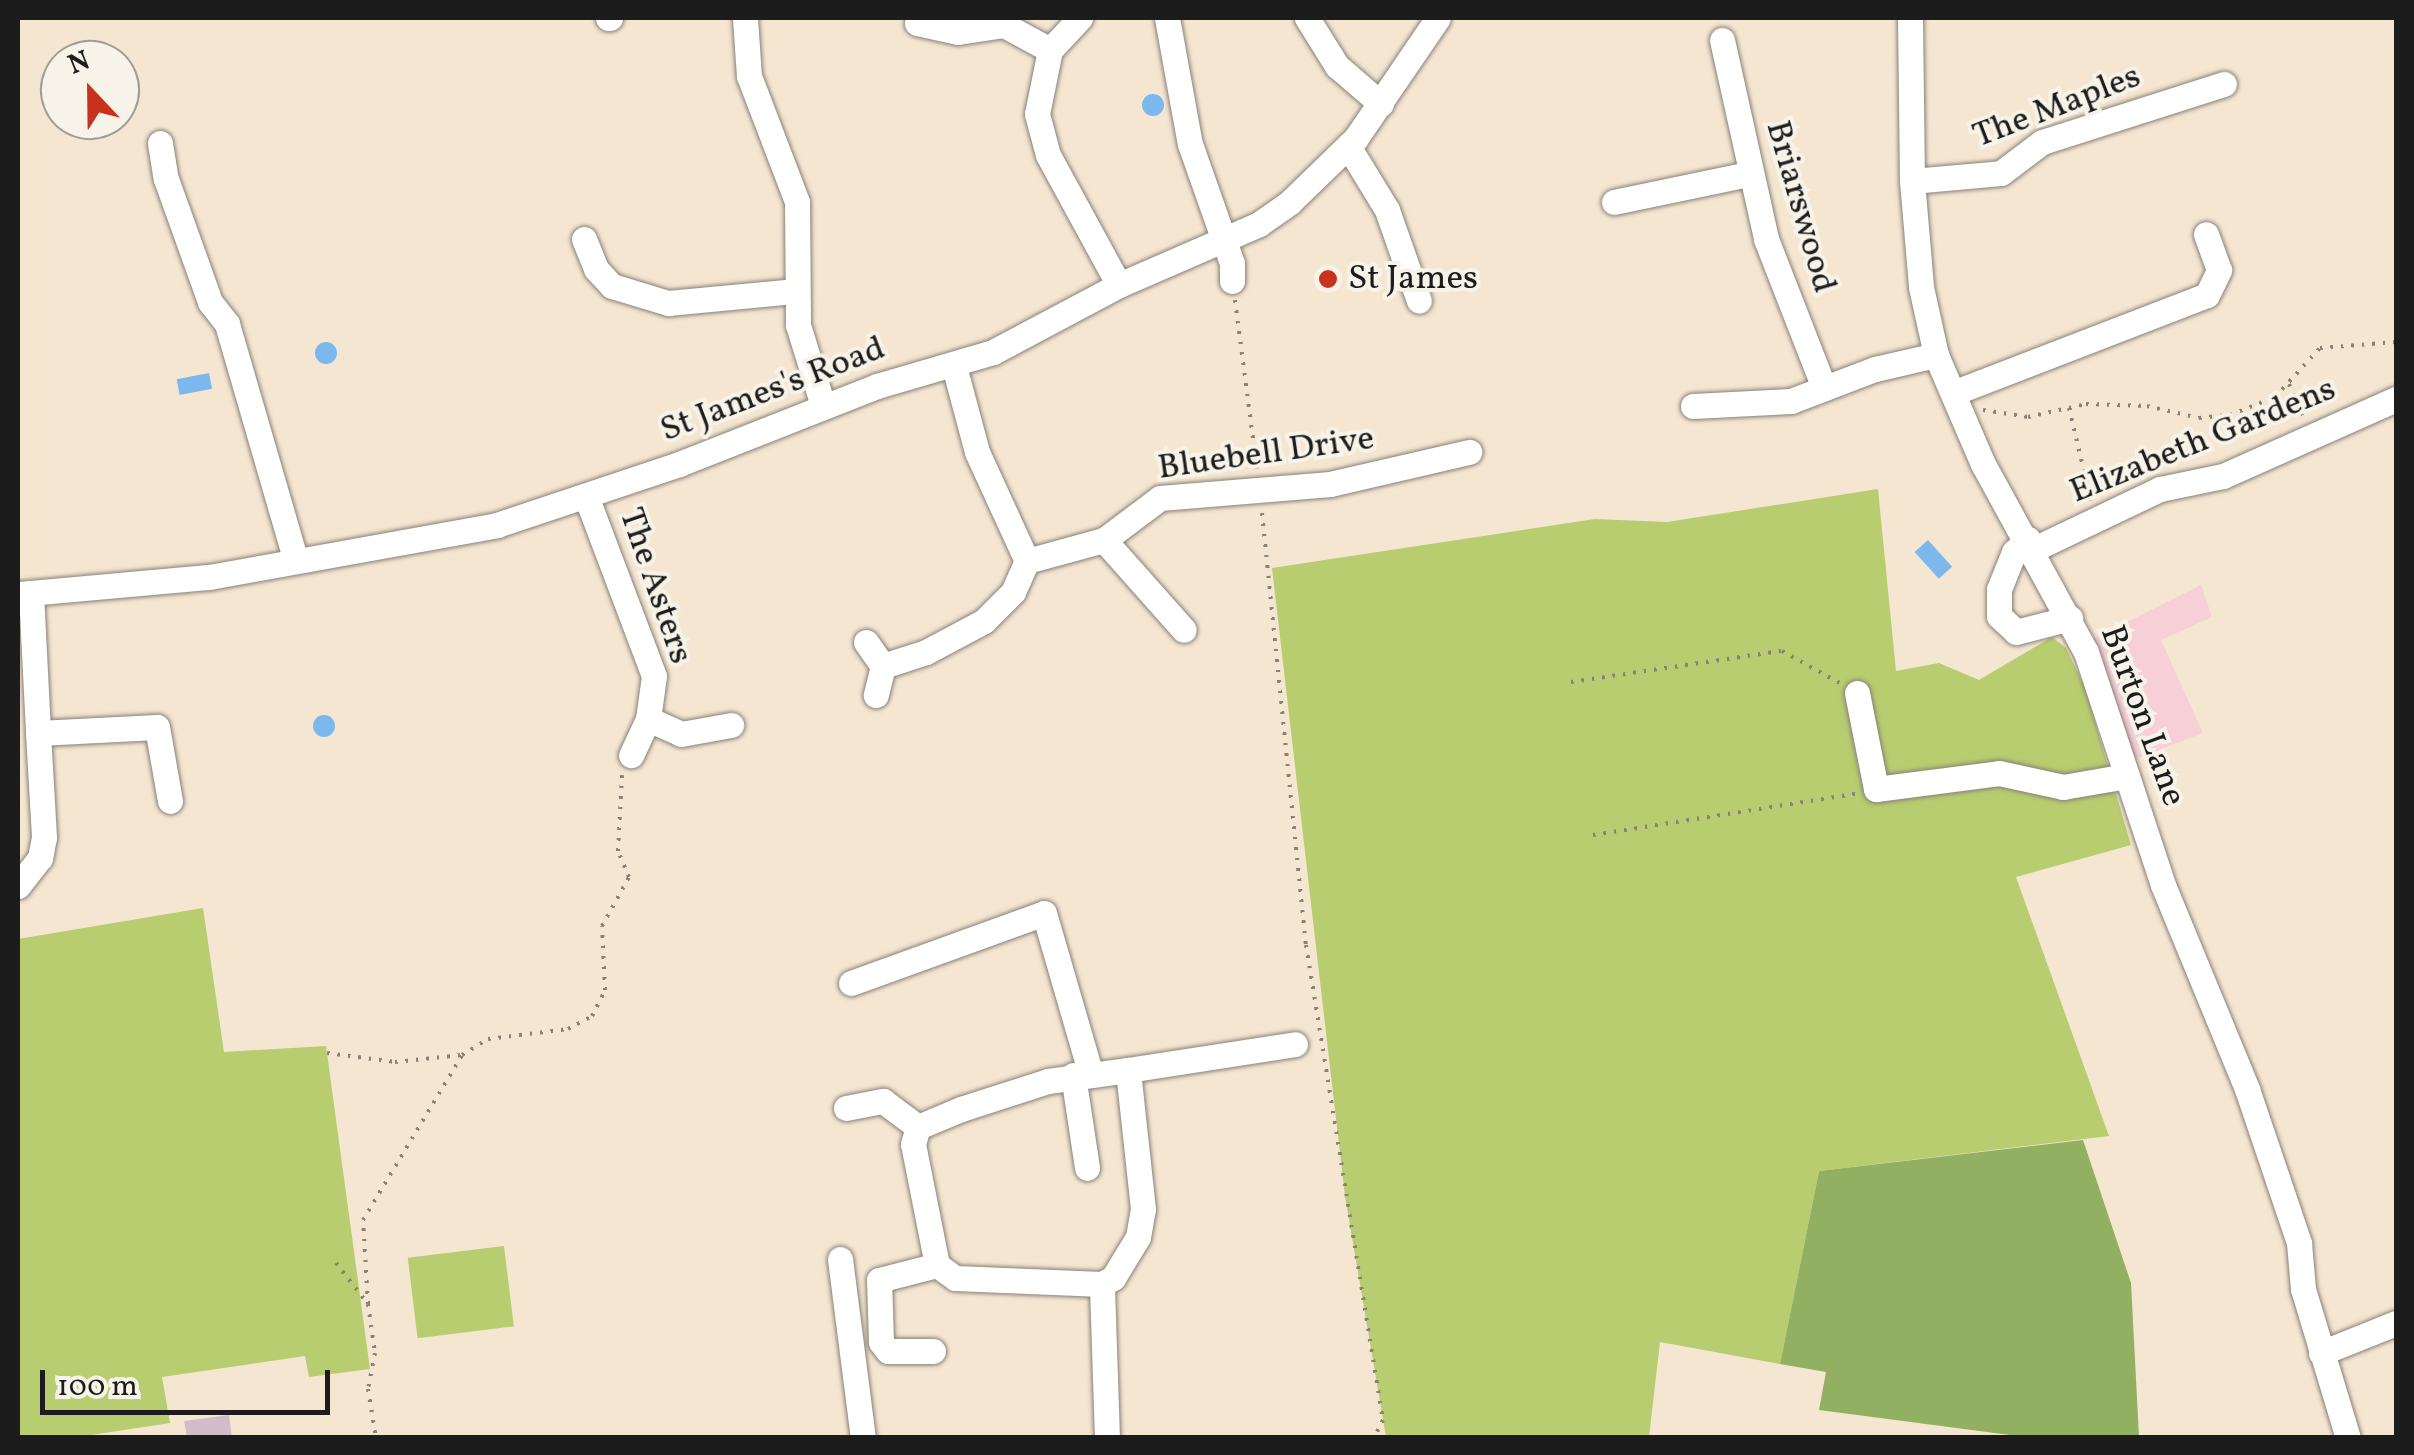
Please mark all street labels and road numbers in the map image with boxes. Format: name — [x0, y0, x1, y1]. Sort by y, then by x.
street label: The Maples — [1967, 56, 2147, 158]
street label: Briarswood — [1755, 116, 1845, 298]
street label: St James's Road — [655, 328, 891, 452]
street label: Elizabeth Gardens — [2064, 369, 2342, 513]
street label: Bluebell Drive — [1155, 418, 1377, 490]
street label: The Asters — [609, 503, 701, 669]
street label: Burton Lane — [2090, 620, 2194, 812]

